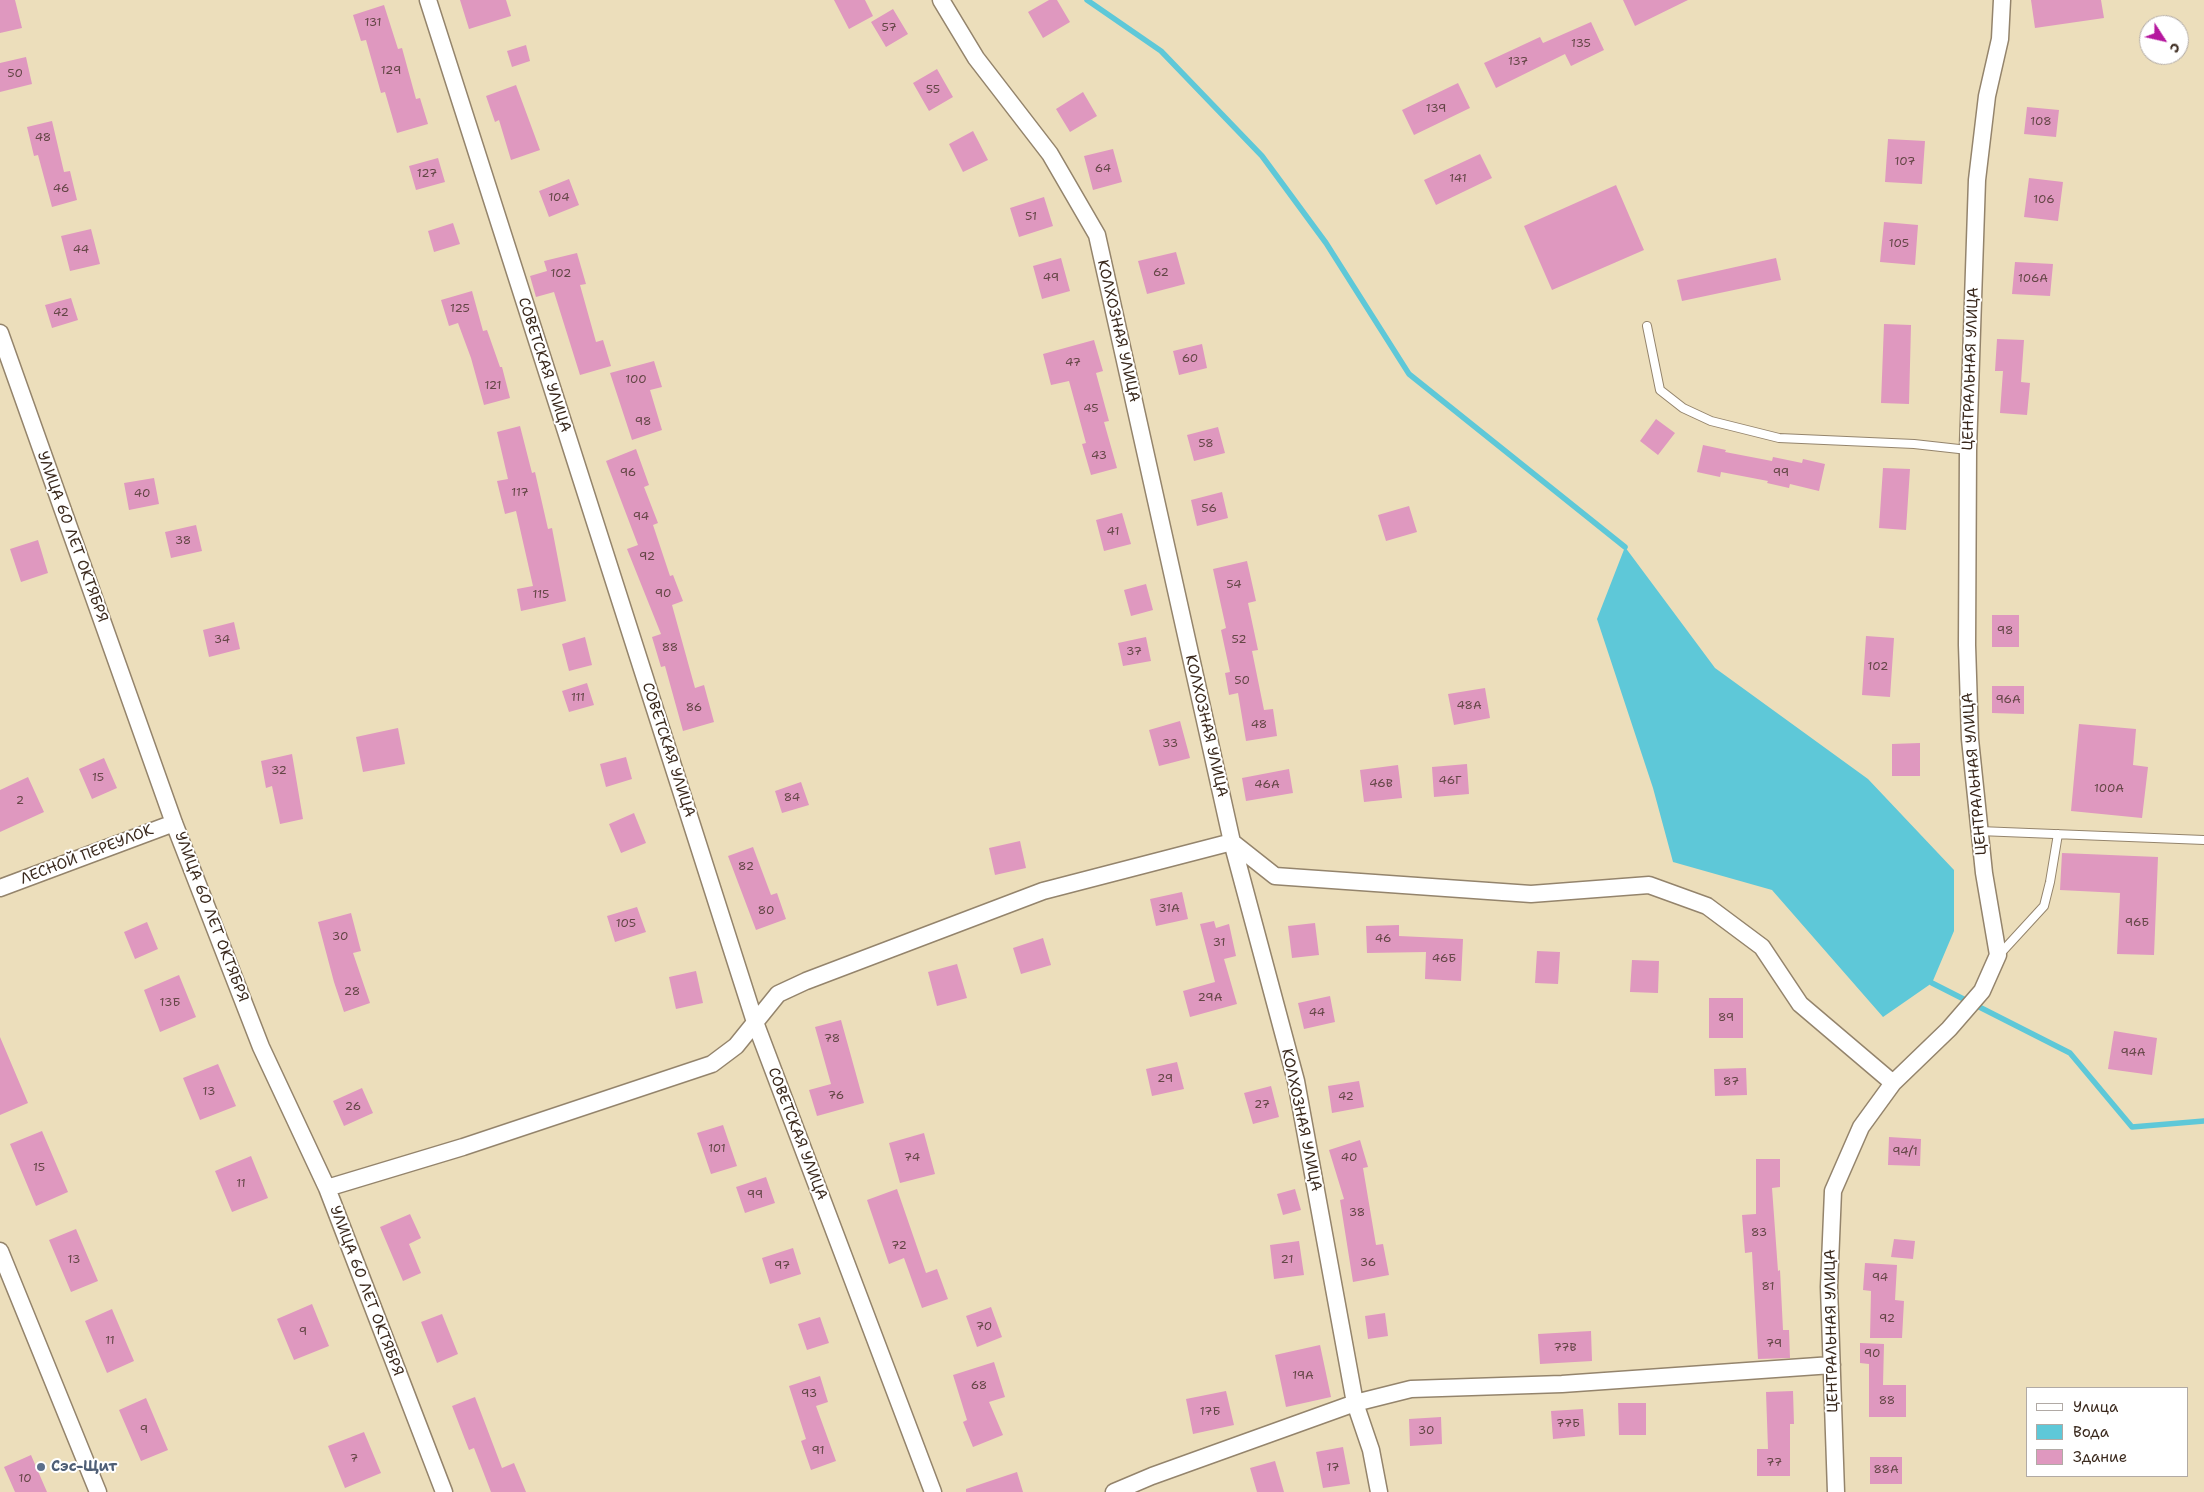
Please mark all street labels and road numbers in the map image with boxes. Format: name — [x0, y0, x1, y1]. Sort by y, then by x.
street label: КОЛХОЗНАЯ УЛИЦА — [1093, 258, 1143, 404]
street label: ЦЕНТРАЛЬНАЯ УЛИЦА — [1959, 287, 1983, 451]
street label: СОВЕТСКАЯ УЛИЦА — [514, 295, 574, 435]
street label: УЛИЦА 60 ЛЕТ ОКТЯБРЯ — [33, 449, 111, 625]
street label: КОЛХОЗНАЯ УЛИЦА — [1181, 653, 1231, 799]
street label: СОВЕТСКАЯ УЛИЦА — [638, 680, 698, 820]
street label: ЦЕНТРАЛЬНАЯ УЛИЦА — [1959, 692, 1991, 856]
street label: ЛЕСНОЙ ПЕРЕУЛОК — [18, 821, 156, 889]
street label: УЛИЦА 60 ЛЕТ ОКТЯБРЯ — [170, 829, 252, 1005]
street label: КОЛХОЗНАЯ УЛИЦА — [1277, 1047, 1325, 1193]
street label: СОВЕТСКАЯ УЛИЦА — [763, 1065, 831, 1203]
street label: УЛИЦА 60 ЛЕТ ОКТЯБРЯ — [325, 1203, 407, 1379]
street label: ЦЕНТРАЛЬНАЯ УЛИЦА — [1822, 1249, 1842, 1413]

